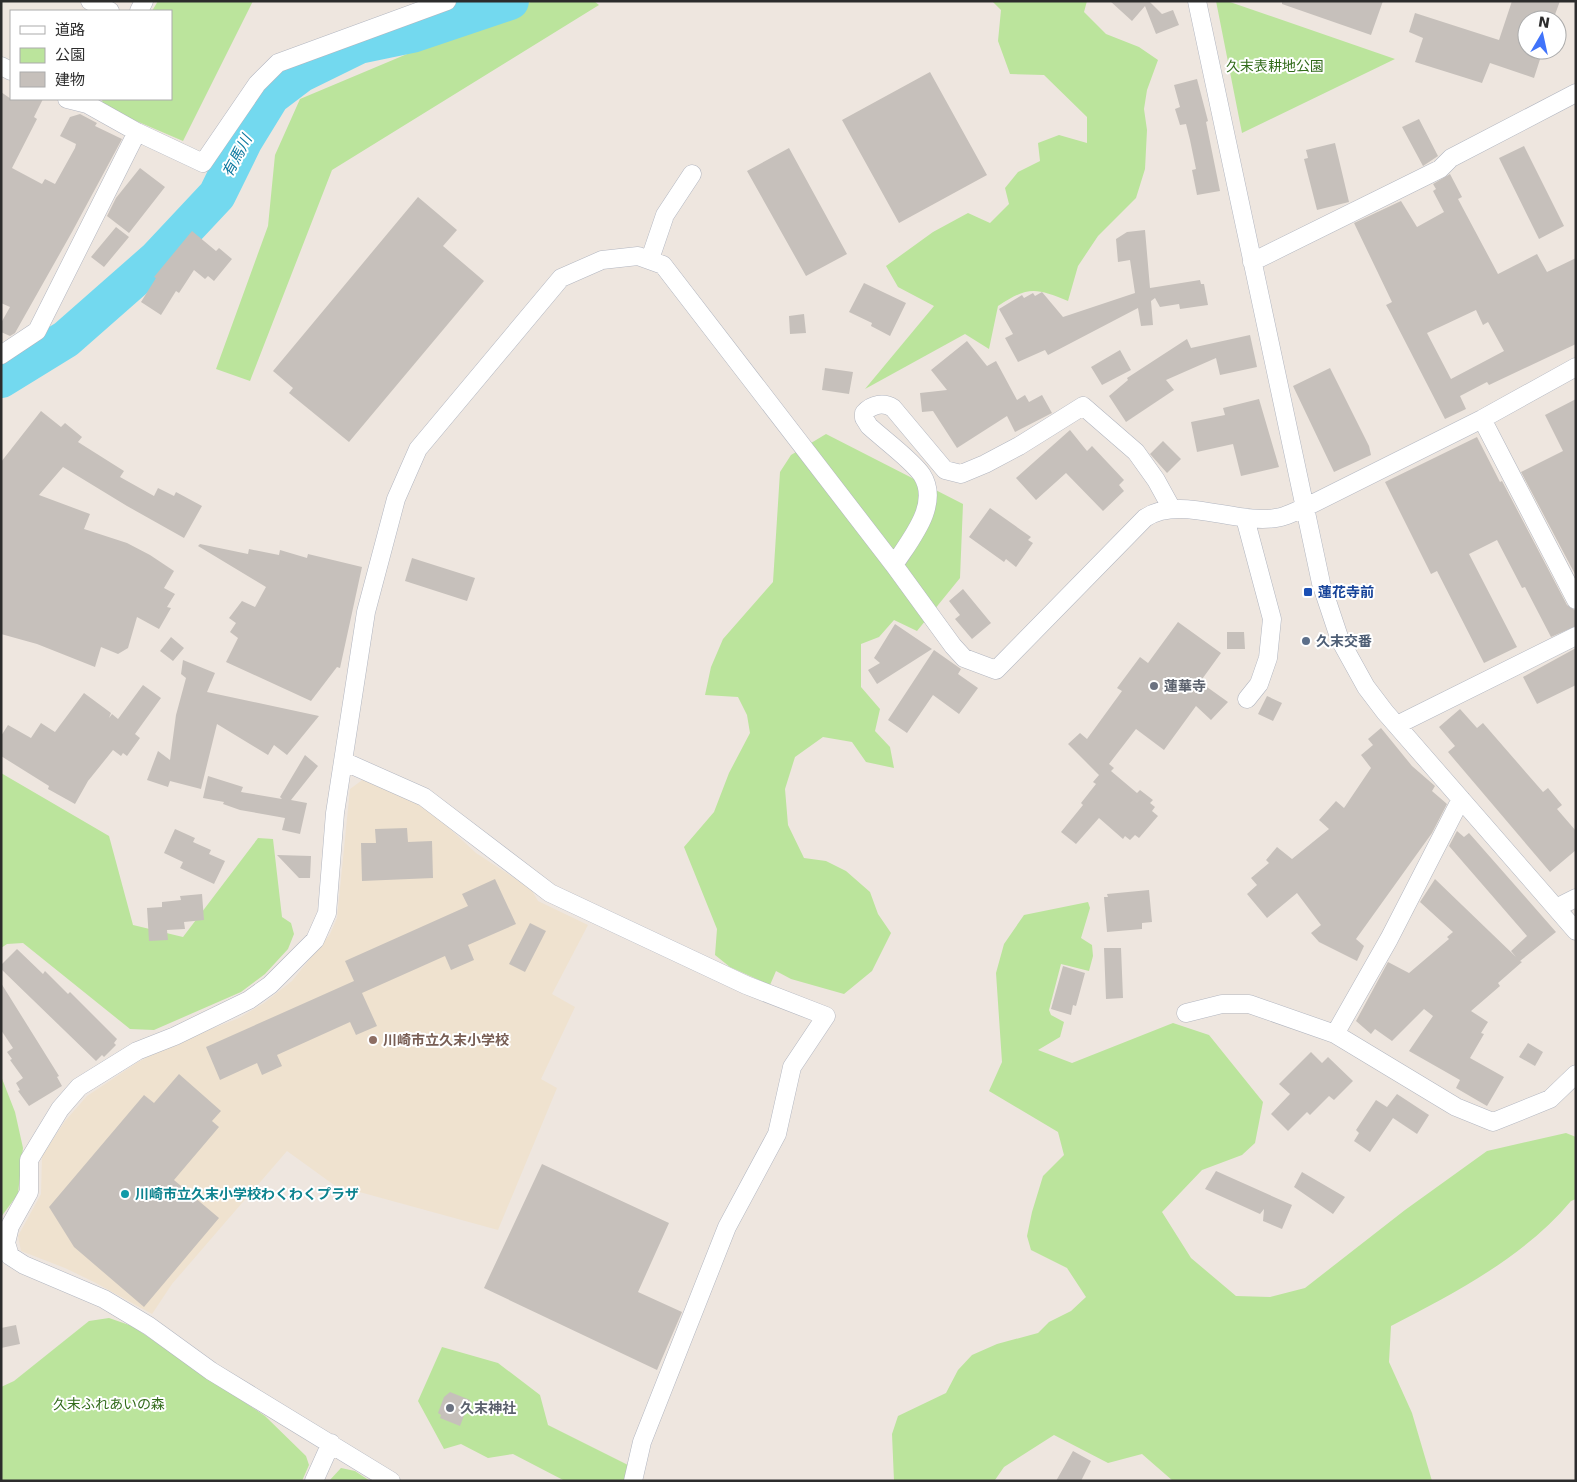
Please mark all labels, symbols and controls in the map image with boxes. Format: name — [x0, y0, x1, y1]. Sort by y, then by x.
legend — [10, 10, 172, 100]
north arrow — [1517, 10, 1567, 60]
text: N — [1537, 13, 1551, 31]
text: 道路 — [55, 21, 85, 39]
text: 公園 — [55, 46, 85, 64]
park label: 久末表耕地公園 — [1226, 58, 1324, 74]
text: 建物 — [55, 71, 85, 89]
water label: 有馬川 — [218, 130, 256, 180]
place label: 蓮花寺前 — [1318, 584, 1374, 600]
marker: 蓮花寺前 — [1302, 586, 1314, 598]
place label: 久末交番 — [1316, 633, 1372, 649]
marker: 久末交番 — [1300, 635, 1312, 647]
place label: 蓮華寺 — [1164, 678, 1206, 694]
marker: 蓮華寺 — [1148, 680, 1160, 692]
place label: 川崎市立久末小学校 — [383, 1032, 509, 1048]
marker: 川崎市立久末小学校 — [367, 1034, 379, 1046]
place label: 川崎市立久末小学校わくわくプラザ — [135, 1186, 359, 1202]
marker: 川崎市立久末小学校わくわくプラザ — [119, 1188, 131, 1200]
park label: 久末ふれあいの森 — [53, 1396, 165, 1412]
place label: 久末神社 — [460, 1400, 516, 1416]
marker: 久末神社 — [444, 1402, 456, 1414]

